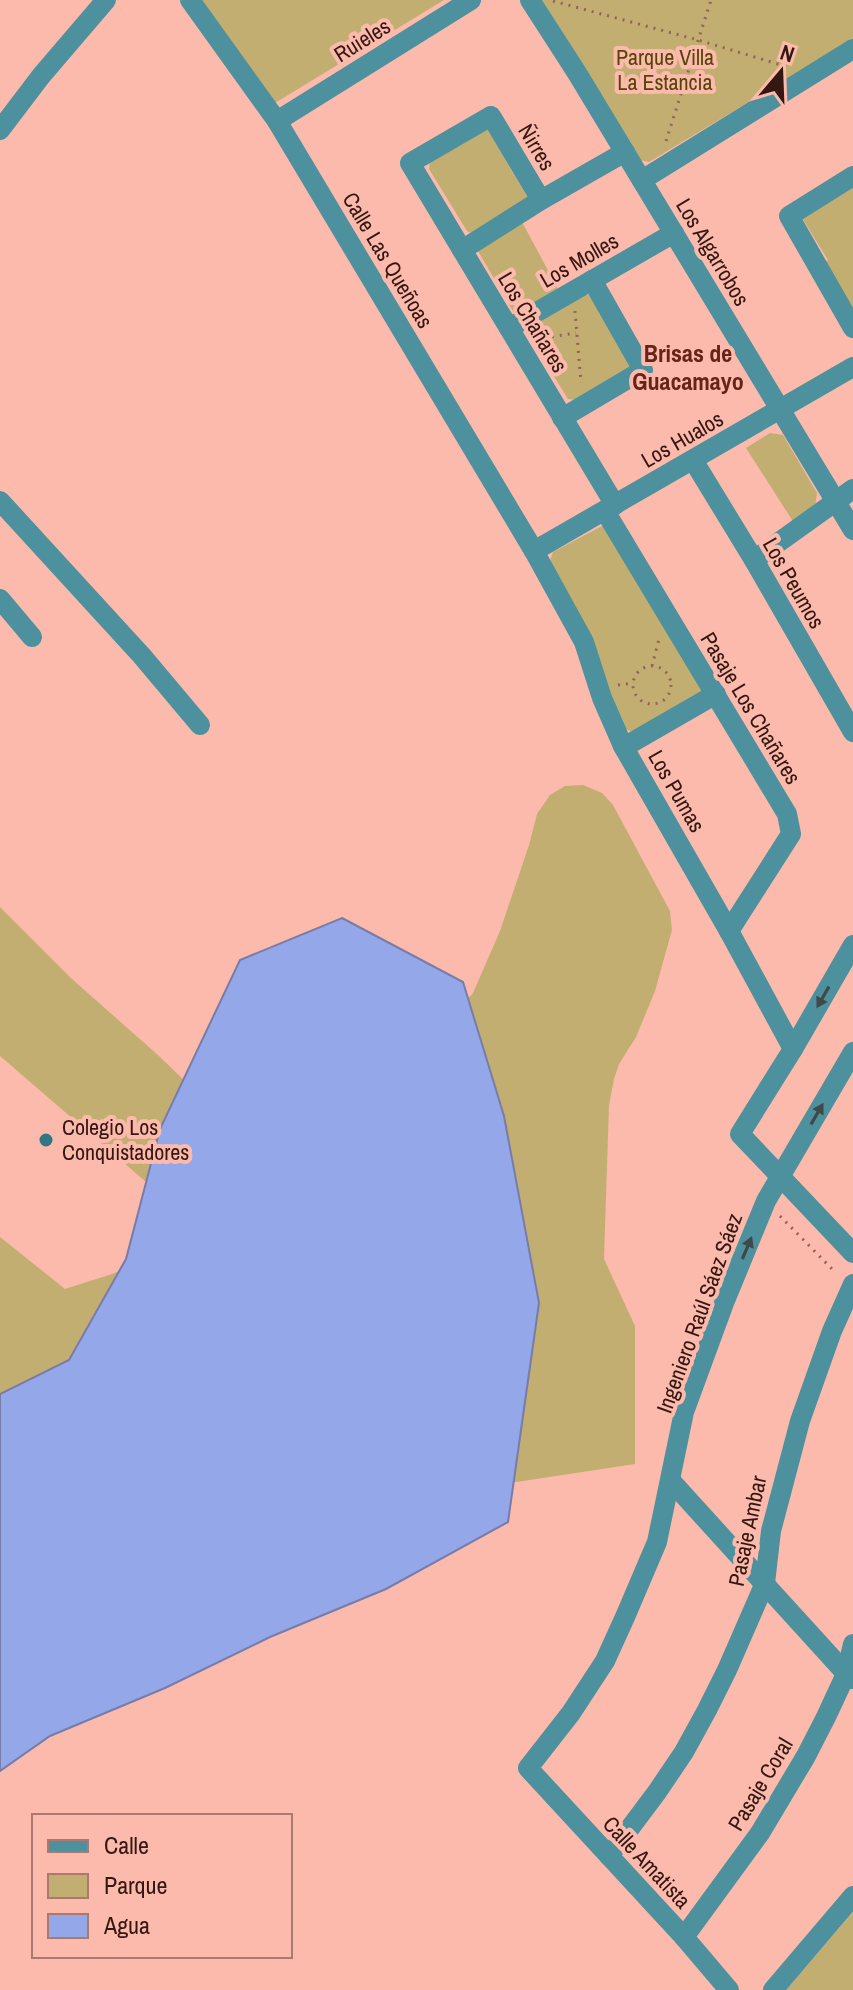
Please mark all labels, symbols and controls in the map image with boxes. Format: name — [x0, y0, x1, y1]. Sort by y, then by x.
street label: Ruieles — [328, 11, 396, 69]
north arrow — [741, 32, 821, 112]
text: N — [776, 37, 799, 69]
park label: Parque Villa La Estancia — [616, 42, 714, 97]
street label: Ñirres — [511, 118, 563, 176]
street label: Calle Las Queñoas — [336, 187, 440, 333]
street label: Los Algarrobos — [669, 193, 757, 311]
street label: Los Molles — [534, 225, 624, 295]
street label: Los Chañares — [491, 266, 575, 378]
district label: Brisas de Guacamayo — [632, 337, 744, 397]
street label: Los Hualos — [635, 403, 729, 475]
street label: Los Peumos — [756, 532, 832, 634]
street label: Pasaje Los Chañares — [694, 626, 808, 790]
street label: Los Pumas — [641, 744, 713, 838]
one-way arrow — [816, 986, 830, 1008]
one-way arrow — [810, 1103, 824, 1126]
place label: Colegio Los Conquistadores — [62, 1112, 189, 1167]
marker: Colegio Los Conquistadores — [37, 1131, 55, 1149]
street label: Ingeniero Raúl Sáez Sáez — [649, 1209, 749, 1417]
one-way arrow — [740, 1236, 753, 1260]
street label: Pasaje Ambar — [721, 1473, 773, 1589]
street label: Pasaje Coral — [721, 1732, 799, 1836]
street label: Calle Amatista — [596, 1809, 698, 1915]
legend — [32, 1814, 292, 1958]
text: Calle — [104, 1829, 149, 1861]
text: Parque — [104, 1869, 167, 1901]
text: Agua — [103, 1909, 150, 1941]

